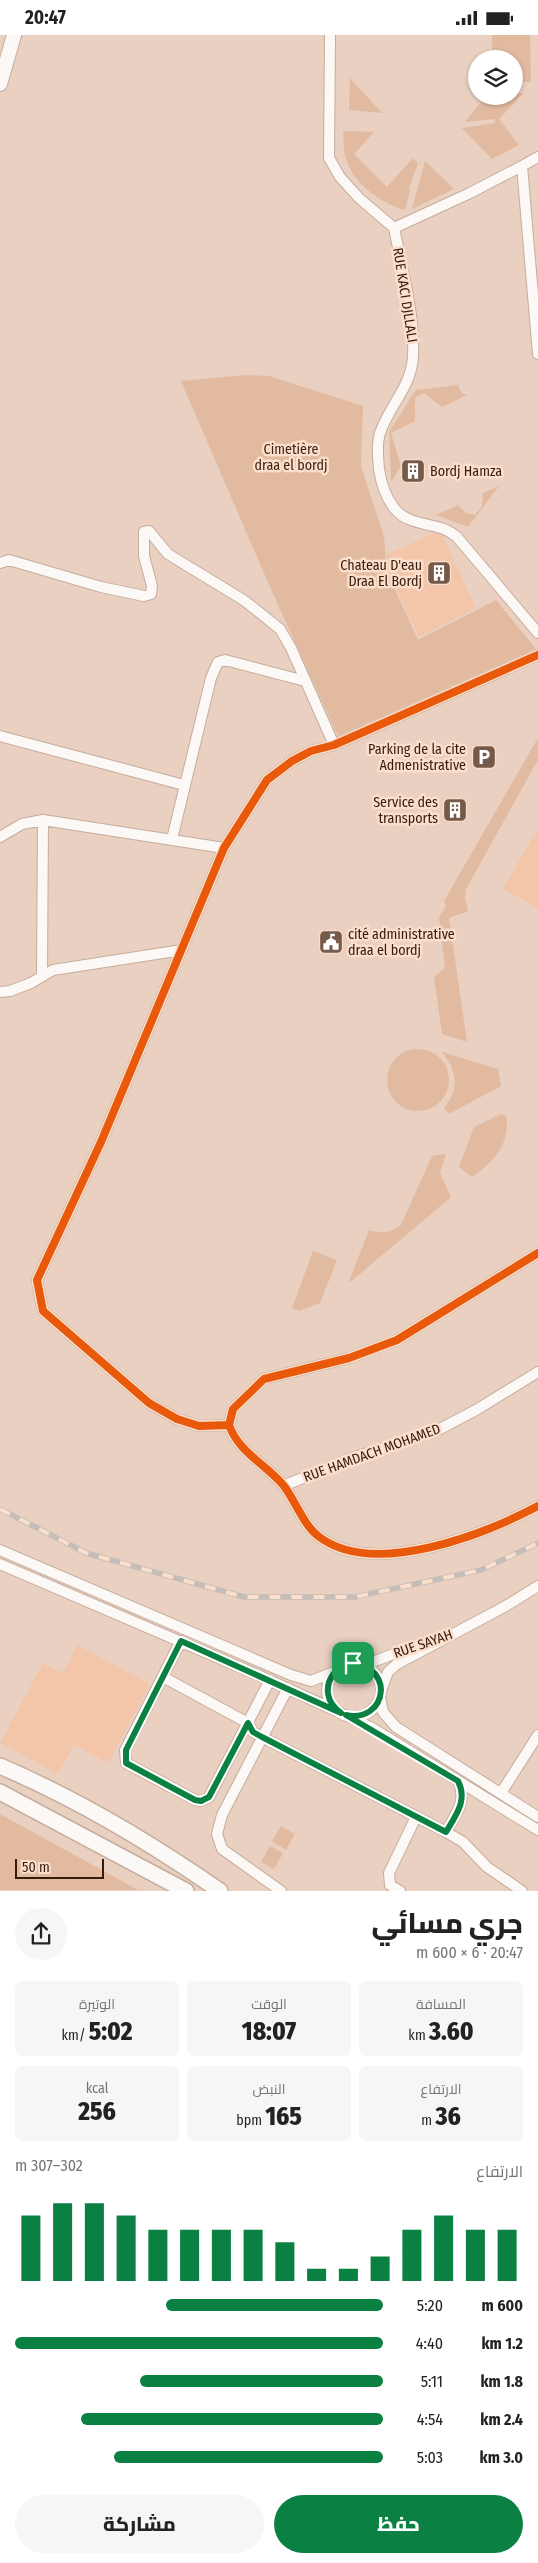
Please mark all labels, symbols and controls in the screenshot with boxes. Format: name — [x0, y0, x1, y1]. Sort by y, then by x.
text: 20:47 — [25, 6, 66, 29]
map controls — [468, 50, 523, 105]
button: layers — [468, 50, 523, 105]
street label: RUE KACI DJLLALI — [389, 246, 421, 344]
park label: Cimetière draa el bordj — [254, 441, 328, 474]
building icon: Bordj Hamza — [400, 458, 426, 484]
place label: Bordj Hamza — [430, 463, 502, 480]
place label: Chateau D'eau Draa El Bordj — [340, 557, 422, 590]
building icon: Chateau D'eau Draa El Bordj — [426, 560, 452, 586]
place label: Parking de la cite Admenistrative — [368, 741, 466, 774]
parking icon: Parking de la cite Admenistrative — [471, 744, 497, 770]
place label: Service des transports — [373, 794, 438, 827]
building icon: Service des transports — [442, 797, 468, 823]
place label: cité administrative draa el bordj — [348, 926, 455, 959]
public building icon: cité administrative draa el bordj — [318, 929, 344, 955]
street label: RUE HAMDACH MOHAMED — [301, 1420, 443, 1486]
street label: RUE SAYAH — [391, 1626, 455, 1662]
pin — [332, 1642, 374, 1684]
icon: arrive — [339, 1649, 367, 1677]
scale bar — [15, 1855, 104, 1879]
text: 50 m — [22, 1859, 50, 1876]
text: جري مسائي — [372, 1907, 523, 1940]
button: share — [15, 1908, 67, 1960]
text: 20:47 · 6 × 600 m — [416, 1943, 523, 1962]
text: الوتيرة — [79, 1996, 115, 2013]
text: الوقت — [251, 1996, 287, 2013]
text: المسافة — [416, 1996, 466, 2013]
text: 5:02 — [89, 2017, 132, 2047]
text: 18:07 — [242, 2017, 296, 2047]
text: 3.60 — [429, 2017, 474, 2047]
text: /km — [62, 2027, 89, 2044]
text: km — [408, 2027, 429, 2044]
text: kcal — [86, 2080, 108, 2097]
text: النبض — [253, 2081, 285, 2098]
text: الارتفاع — [420, 2081, 462, 2098]
text: 256 — [78, 2097, 116, 2127]
text: 165 — [265, 2102, 302, 2132]
text: 36 — [435, 2102, 461, 2132]
text: bpm — [236, 2112, 265, 2129]
text: m — [421, 2112, 435, 2129]
text: 302–307 m — [15, 2156, 83, 2175]
text: الارتفاع — [476, 2162, 523, 2181]
text: 5:20 — [417, 2296, 443, 2315]
text: 600 m — [482, 2296, 523, 2315]
text: 4:40 — [416, 2334, 443, 2353]
text: 1.2 km — [481, 2334, 523, 2353]
text: 5:11 — [421, 2372, 443, 2391]
text: 1.8 km — [480, 2372, 523, 2391]
text: 4:54 — [417, 2410, 443, 2429]
text: 2.4 km — [480, 2410, 523, 2429]
text: 5:03 — [417, 2448, 443, 2467]
text: 3.0 km — [480, 2448, 523, 2467]
button: مشاركة — [15, 2495, 264, 2553]
button: حفظ — [274, 2495, 523, 2553]

